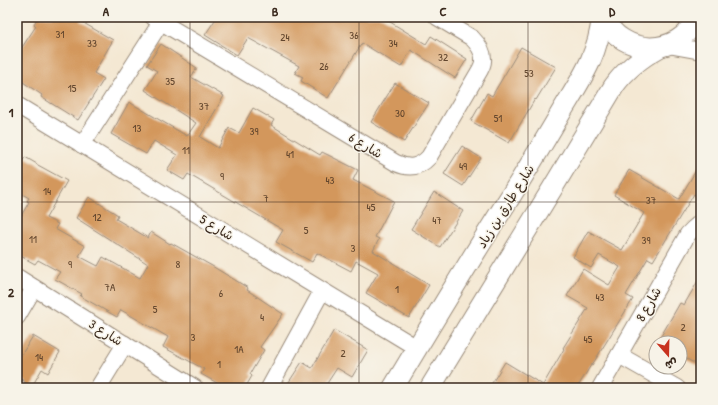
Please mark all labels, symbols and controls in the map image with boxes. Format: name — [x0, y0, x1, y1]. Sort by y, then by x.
text: A — [103, 2, 110, 20]
text: B — [272, 2, 279, 20]
text: C — [439, 2, 447, 20]
text: D — [609, 2, 616, 20]
house number: 31 — [56, 27, 64, 41]
house number: 36 — [349, 28, 359, 42]
house number: 24 — [280, 30, 290, 44]
house number: 33 — [87, 36, 97, 50]
house number: 34 — [388, 36, 398, 50]
house number: 32 — [438, 50, 448, 64]
house number: 26 — [319, 59, 329, 73]
house number: 53 — [524, 66, 534, 80]
house number: 35 — [165, 74, 175, 88]
house number: 15 — [68, 81, 77, 95]
house number: 37 — [199, 99, 209, 113]
text: 1 — [9, 103, 14, 121]
house number: 30 — [395, 106, 405, 120]
house number: 51 — [494, 111, 502, 125]
house number: 13 — [133, 121, 142, 135]
house number: 39 — [250, 124, 258, 138]
street label: شارع 6 — [345, 128, 386, 163]
house number: 11 — [182, 143, 190, 157]
house number: 41 — [286, 147, 294, 161]
house number: 49 — [459, 159, 467, 173]
street label: شارع طارق بن زياد — [472, 161, 539, 252]
house number: 9 — [220, 169, 224, 183]
house number: 43 — [325, 173, 335, 187]
house number: 14 — [43, 184, 51, 198]
house number: 7 — [263, 191, 269, 205]
house number: 37 — [646, 193, 656, 207]
house number: 45 — [367, 200, 376, 214]
house number: 12 — [92, 210, 102, 224]
street label: شارع 5 — [196, 210, 237, 245]
house number: 47 — [432, 213, 442, 227]
house number: 5 — [304, 223, 309, 237]
house number: 11 — [29, 232, 37, 246]
house number: 39 — [642, 233, 650, 247]
house number: 3 — [351, 241, 356, 255]
house number: 9 — [68, 257, 72, 271]
house number: 8 — [176, 257, 181, 271]
house number: 7A — [105, 280, 116, 294]
house number: 1 — [395, 282, 399, 296]
text: 2 — [8, 283, 15, 301]
street label: شارع 8 — [631, 284, 666, 325]
house number: 6 — [219, 286, 224, 300]
house number: 43 — [595, 290, 605, 304]
house number: 5 — [153, 302, 158, 316]
house number: 4 — [260, 310, 264, 324]
street label: شارع 3 — [85, 315, 126, 350]
house number: 2 — [680, 320, 686, 334]
house number: 3 — [191, 330, 196, 344]
house number: 45 — [584, 332, 593, 346]
north arrow — [648, 335, 688, 375]
house number: 1A — [234, 342, 244, 356]
house number: 2 — [340, 346, 346, 360]
house number: 14 — [35, 350, 43, 364]
text: ش — [663, 356, 680, 373]
house number: 1 — [217, 357, 221, 371]

